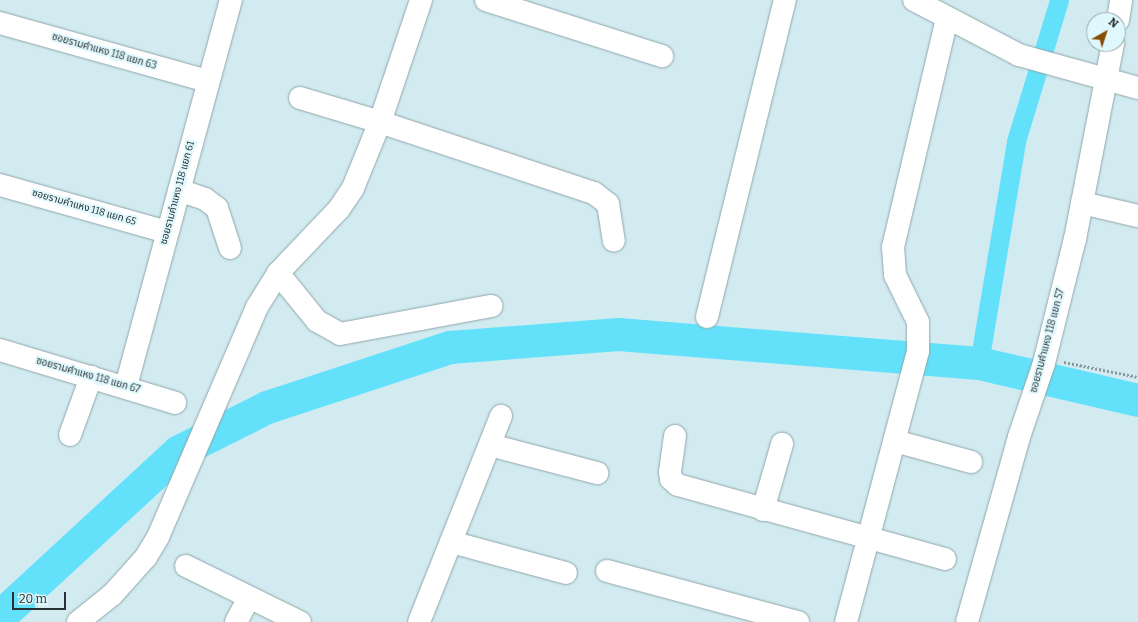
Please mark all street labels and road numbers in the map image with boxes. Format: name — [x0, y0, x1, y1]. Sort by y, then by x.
street label: ซอยรามคำแหง 118 แยก 63 — [50, 31, 158, 73]
street label: ซอยรามคำแหง 118 แยก 61 — [158, 140, 198, 246]
street label: ซอยรามคำแหง 118 แยก 65 — [30, 187, 138, 229]
street label: ซอยรามคำแหง 118 แยก 57 — [1028, 288, 1068, 394]
street label: ซอยรามคำแหง 118 แยก 67 — [35, 355, 141, 397]

